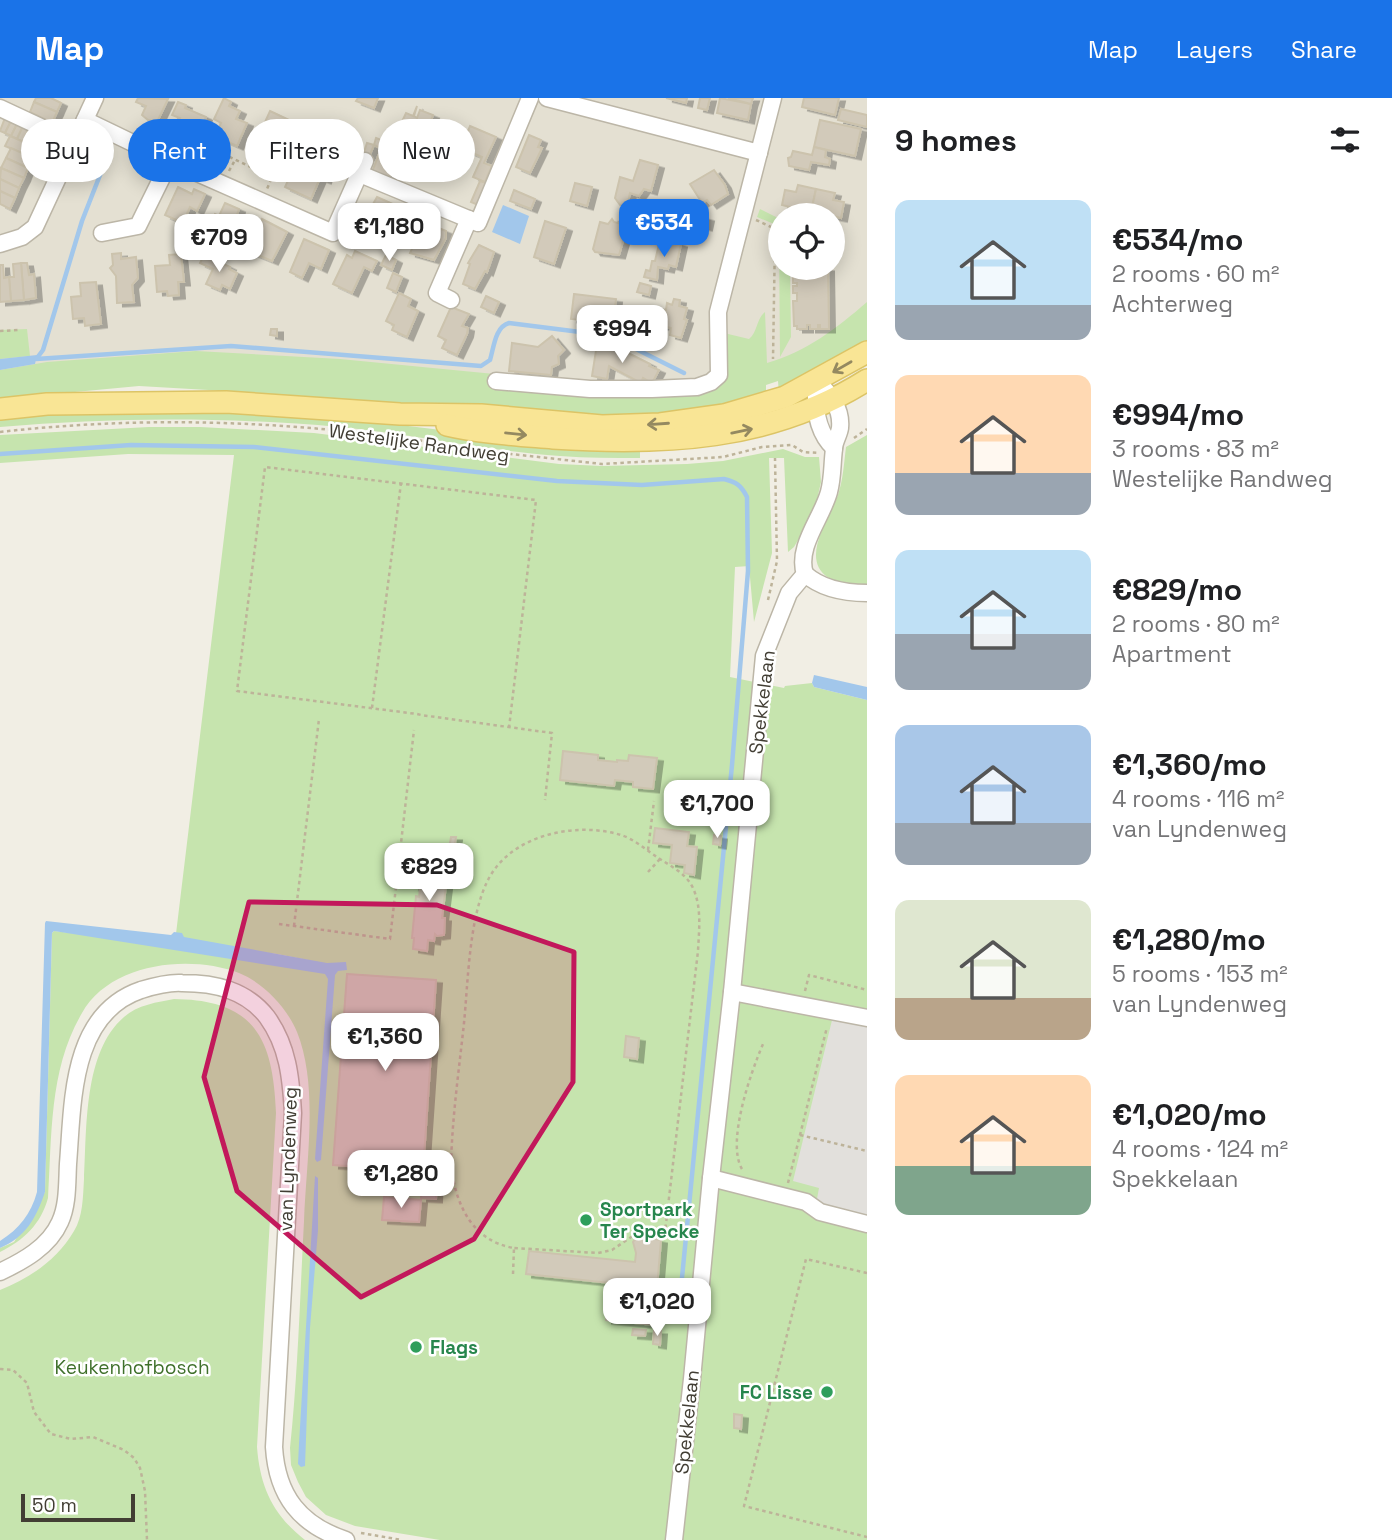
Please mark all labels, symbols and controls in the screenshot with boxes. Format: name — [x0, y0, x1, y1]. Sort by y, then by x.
text: Map — [35, 28, 104, 70]
text: Map — [1088, 34, 1138, 65]
text: Layers — [1176, 34, 1253, 65]
text: Share — [1291, 34, 1357, 65]
chip: Buy — [21, 119, 114, 182]
chip: Rent — [128, 119, 231, 182]
chip: Filters — [245, 119, 364, 182]
chip: New — [378, 119, 475, 182]
text: 9 homes — [895, 121, 1017, 160]
icon: filters — [1326, 121, 1364, 159]
pin: €534 — [623, 200, 705, 259]
map controls — [768, 203, 845, 280]
button: locate — [768, 203, 845, 280]
pin: €1,180 — [332, 204, 446, 263]
text: €534 — [635, 207, 693, 237]
text: €1,180 — [354, 211, 424, 241]
pin: €709 — [178, 214, 260, 274]
text: €534/mo — [1112, 220, 1243, 259]
text: €709 — [190, 222, 248, 252]
icon: home — [951, 228, 1035, 312]
text: 2 rooms · 60 m² — [1112, 259, 1279, 289]
text: Achterweg — [1112, 289, 1233, 319]
pin: €994 — [581, 306, 663, 365]
text: €994 — [593, 313, 651, 343]
one-way arrow — [832, 361, 853, 374]
text: €994/mo — [1112, 395, 1244, 434]
icon: home — [951, 403, 1035, 487]
one-way arrow — [646, 417, 669, 430]
street label: Westelijke Randweg — [327, 418, 511, 468]
one-way arrow — [730, 424, 753, 437]
one-way arrow — [504, 428, 526, 441]
text: 3 rooms · 83 m² — [1112, 434, 1279, 464]
text: Westelijke Randweg — [1112, 464, 1333, 494]
text: €829/mo — [1112, 570, 1242, 609]
icon: home — [951, 578, 1035, 662]
text: 2 rooms · 80 m² — [1112, 609, 1280, 639]
text: Apartment — [1112, 639, 1232, 669]
street label: Spekkelaan — [743, 649, 781, 755]
text: €1,360/mo — [1112, 745, 1267, 784]
icon: home — [951, 753, 1035, 837]
pin: €1,700 — [660, 780, 774, 840]
text: 4 rooms · 116 m² — [1112, 784, 1284, 814]
text: €1,700 — [680, 788, 754, 818]
text: van Lyndenweg — [1112, 814, 1287, 844]
pin: €829 — [388, 844, 470, 903]
text: €829 — [400, 851, 458, 881]
text: €1,280/mo — [1112, 920, 1266, 959]
icon: home — [951, 928, 1035, 1012]
text: 5 rooms · 153 m² — [1112, 959, 1288, 989]
text: van Lyndenweg — [1112, 989, 1287, 1019]
pin: €1,360 — [328, 1014, 442, 1073]
text: €1,360 — [347, 1021, 423, 1051]
street label: van Lyndenweg — [273, 1086, 303, 1232]
text: €1,020/mo — [1112, 1095, 1267, 1134]
icon: home — [951, 1103, 1035, 1187]
text: 4 rooms · 124 m² — [1112, 1134, 1288, 1164]
pin: €1,280 — [344, 1150, 458, 1210]
text: €1,280 — [363, 1158, 439, 1188]
text: Spekkelaan — [1112, 1164, 1238, 1194]
place label: Sportpark Ter Specke — [600, 1197, 700, 1244]
marker: Sportpark Ter Specke — [578, 1212, 594, 1228]
pin: €1,020 — [600, 1278, 714, 1338]
text: €1,020 — [619, 1286, 695, 1316]
place label: Flags — [430, 1335, 478, 1360]
marker: Flags — [408, 1339, 424, 1355]
park label: Keukenhofbosch — [54, 1355, 210, 1380]
street label: Spekkelaan — [669, 1369, 705, 1475]
place label: FC Lisse — [740, 1380, 813, 1405]
marker: FC Lisse — [819, 1384, 835, 1400]
scale bar — [21, 1491, 135, 1523]
text: 50 m — [32, 1493, 77, 1518]

